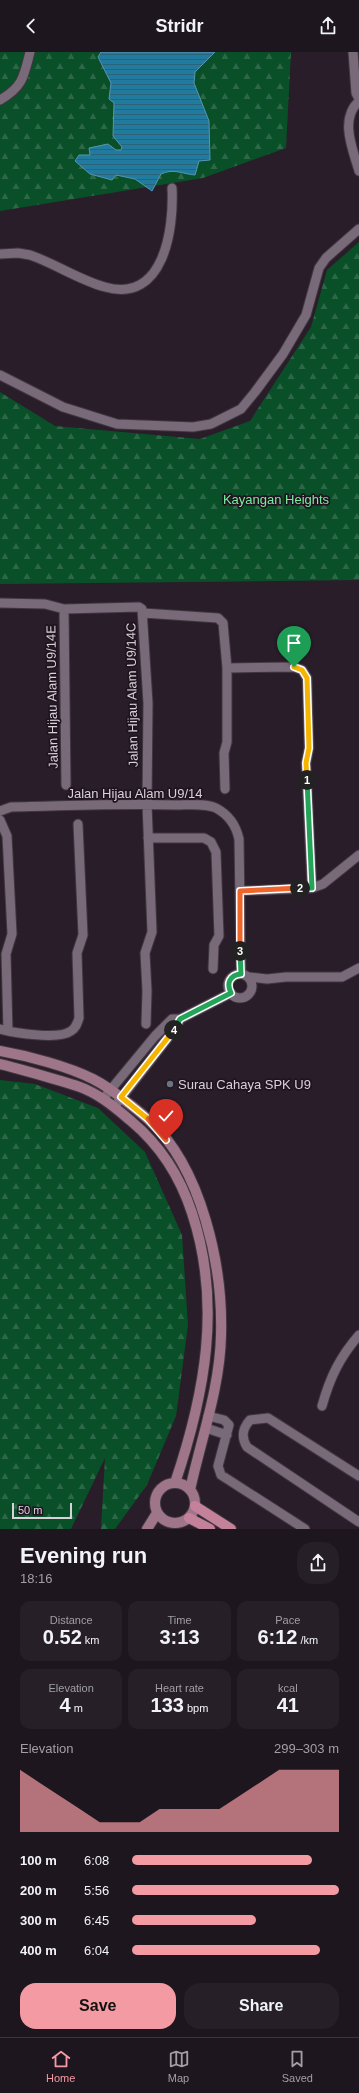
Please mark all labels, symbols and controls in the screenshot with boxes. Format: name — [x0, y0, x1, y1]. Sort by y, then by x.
icon: back — [20, 15, 42, 37]
icon: share — [317, 15, 339, 37]
text: Stridr — [155, 16, 204, 36]
park label: Kayangan Heights — [223, 492, 330, 507]
street label: Jalan Hijau Alam U9/14C — [123, 623, 141, 767]
street label: Jalan Hijau Alam U9/14E — [43, 625, 61, 769]
pin — [277, 626, 311, 667]
icon: arrive — [283, 632, 305, 654]
pin: 1 — [297, 770, 317, 790]
text: 1 — [304, 774, 310, 786]
street label: Jalan Hijau Alam U9/14 — [67, 786, 203, 801]
pin: 2 — [290, 878, 310, 898]
text: 2 — [297, 882, 303, 894]
pin: 3 — [230, 941, 250, 961]
text: 3 — [237, 945, 243, 957]
pin: 4 — [164, 1020, 184, 1040]
text: 4 — [171, 1024, 177, 1036]
place label: Surau Cahaya SPK U9 — [178, 1077, 311, 1092]
marker: Surau Cahaya SPK U9 — [165, 1079, 175, 1089]
pin — [149, 1099, 183, 1140]
icon: check — [155, 1105, 177, 1127]
scale bar — [12, 1501, 72, 1520]
text: 50 m — [18, 1504, 42, 1516]
button: share — [297, 1542, 339, 1584]
text: Evening run — [20, 1543, 147, 1568]
text: 18:16 — [20, 1571, 53, 1586]
text: Distance — [50, 1614, 93, 1626]
text: Time — [167, 1614, 192, 1626]
text: Pace — [275, 1614, 300, 1626]
text: 0.52 — [43, 1626, 82, 1648]
text: 3:13 — [159, 1626, 200, 1648]
text: 6:12 — [257, 1626, 297, 1648]
text: km — [82, 1634, 100, 1646]
text: /km — [297, 1634, 318, 1646]
text: Elevation — [49, 1682, 94, 1694]
text: Heart rate — [155, 1682, 204, 1694]
text: kcal — [278, 1682, 298, 1694]
text: 4 — [59, 1694, 71, 1716]
text: 133 — [151, 1694, 184, 1716]
text: 41 — [277, 1694, 299, 1716]
text: m — [71, 1702, 83, 1714]
text: bpm — [184, 1702, 208, 1714]
text: Elevation — [20, 1741, 73, 1756]
text: 299–303 m — [274, 1741, 339, 1756]
text: 100 m — [20, 1853, 57, 1868]
text: 6:08 — [84, 1853, 109, 1868]
text: 200 m — [20, 1883, 57, 1898]
text: 5:56 — [84, 1883, 109, 1898]
text: 300 m — [20, 1913, 57, 1928]
text: 6:45 — [84, 1913, 109, 1928]
text: 400 m — [20, 1943, 57, 1958]
text: 6:04 — [84, 1943, 109, 1958]
button: Save — [20, 1983, 176, 2029]
button: Share — [184, 1983, 339, 2029]
tab: Home — [46, 2048, 75, 2084]
tab: Map — [168, 2048, 190, 2084]
tab: Saved — [282, 2048, 313, 2084]

